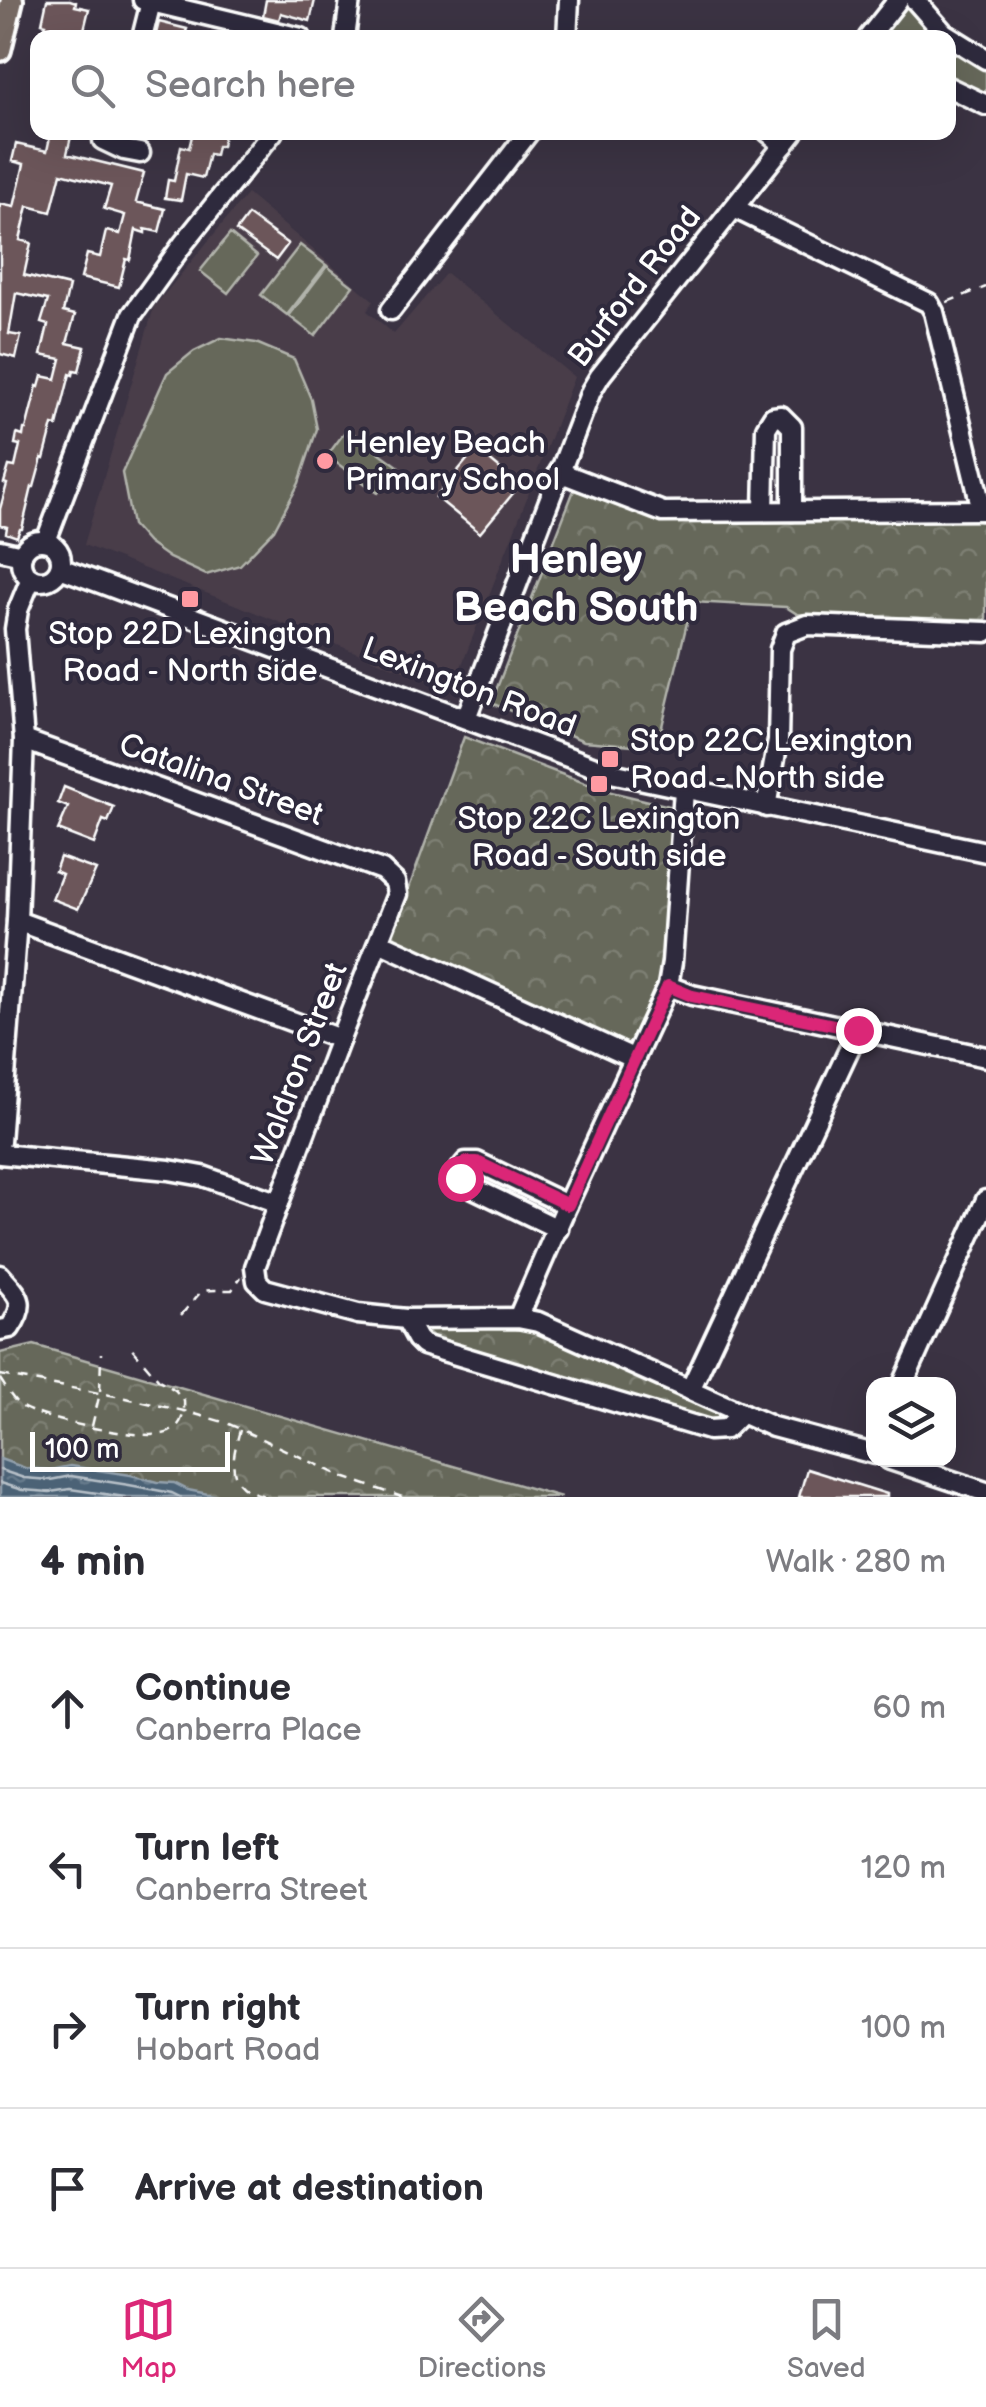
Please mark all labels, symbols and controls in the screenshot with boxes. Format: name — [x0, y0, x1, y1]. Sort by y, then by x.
search box — [30, 30, 956, 140]
icon: search — [65, 58, 120, 113]
text: Search here — [145, 63, 356, 108]
street label: Burford Road — [560, 199, 710, 375]
place label: Henley Beach Primary School — [345, 424, 560, 500]
marker: Henley Beach Primary School — [314, 450, 336, 472]
district label: Henley Beach South — [453, 535, 699, 634]
marker: Stop 22D Lexington Road - North side — [179, 588, 201, 610]
place label: Stop 22D Lexington Road - North side — [48, 615, 332, 691]
street label: Lexington Road — [356, 629, 582, 747]
place label: Stop 22C Lexington Road - North side — [630, 722, 913, 798]
street label: Catalina Street — [114, 725, 329, 835]
marker: Stop 22C Lexington Road - North side — [599, 748, 621, 770]
marker: Stop 22C Lexington Road - South side — [588, 773, 610, 795]
place label: Stop 22C Lexington Road - South side — [458, 800, 740, 876]
street label: Waldron Street — [243, 957, 357, 1171]
route end — [836, 1008, 882, 1054]
route start — [438, 1156, 484, 1202]
map controls — [866, 1377, 956, 1467]
button: layers — [866, 1377, 956, 1467]
scale bar — [30, 1427, 230, 1472]
text: 100 m — [45, 1433, 119, 1466]
text: 4 min — [40, 1537, 146, 1588]
text: Walk · 280 m — [765, 1543, 946, 1582]
text: Continue — [135, 1666, 291, 1711]
icon: ahead — [40, 1681, 95, 1736]
text: 60 m — [873, 1689, 946, 1728]
text: Canberra Place — [135, 1711, 362, 1750]
text: Turn left — [135, 1826, 279, 1871]
icon: left — [40, 1841, 95, 1896]
text: 120 m — [861, 1849, 946, 1888]
text: Canberra Street — [135, 1871, 368, 1910]
text: Turn right — [135, 1986, 300, 2031]
icon: right — [40, 2001, 95, 2056]
text: 100 m — [861, 2009, 946, 2048]
text: Hobart Road — [135, 2031, 320, 2070]
icon: arrive — [40, 2161, 95, 2216]
text: Arrive at destination — [135, 2166, 484, 2211]
tab: Map — [120, 2292, 177, 2385]
tab: Directions — [417, 2292, 546, 2385]
tab: Saved — [787, 2292, 866, 2385]

